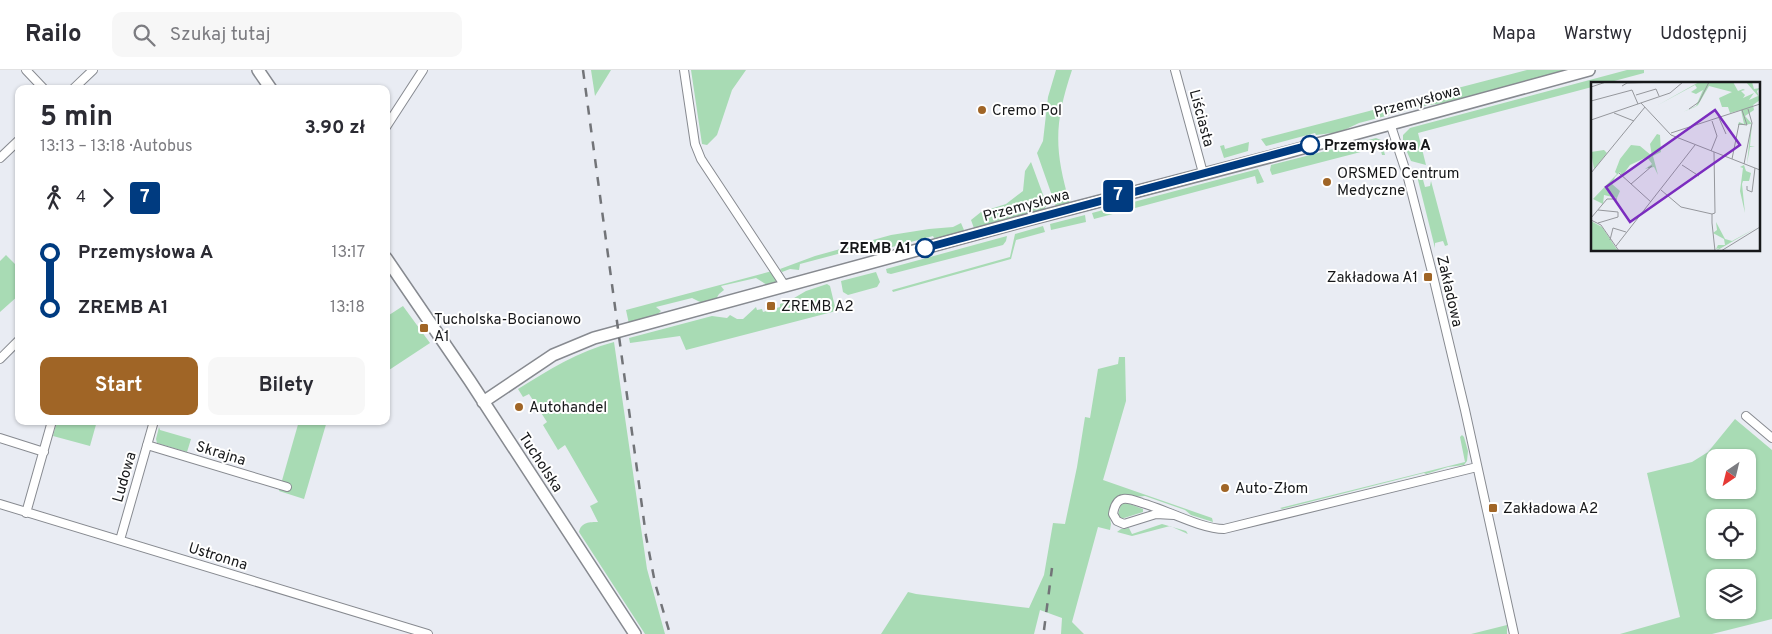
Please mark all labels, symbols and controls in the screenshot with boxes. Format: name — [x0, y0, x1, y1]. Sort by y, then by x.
search box — [112, 12, 462, 57]
text: Railo — [25, 20, 82, 50]
icon: search — [130, 21, 158, 49]
text: Szukaj tutaj — [170, 23, 271, 47]
text: Mapa — [1492, 23, 1536, 46]
text: Warstwy — [1564, 23, 1632, 46]
text: Udostępnij — [1660, 23, 1747, 46]
street label: Przemysłowa — [1372, 82, 1463, 123]
inset map — [1591, 82, 1760, 251]
street label: Liściasta — [1184, 88, 1217, 149]
text: 5 min — [40, 100, 113, 136]
place label: Cremo Pol — [992, 102, 1062, 121]
marker: Cremo Pol — [976, 104, 988, 116]
text: 3.90 zł — [305, 116, 365, 140]
marker: Przemysłowa A — [1300, 135, 1320, 155]
text: 13:13 – 13:18 · Autobus — [40, 137, 192, 157]
place label: Przemysłowa A — [1324, 137, 1431, 156]
place label: ORSMED Centrum Medyczne — [1337, 165, 1459, 201]
marker: ORSMED Centrum Medyczne — [1321, 176, 1333, 188]
line badge: 7 — [1102, 180, 1134, 212]
icon: walk — [40, 184, 68, 212]
icon: forward — [94, 184, 122, 212]
text: 7 — [1113, 184, 1123, 207]
text: 7 — [140, 186, 150, 209]
street label: Przemysłowa — [981, 186, 1072, 227]
text: 4 — [76, 188, 86, 208]
marker: ZREMB A1 — [915, 238, 935, 258]
place label: ZREMB A1 — [840, 240, 911, 259]
text: Przemysłowa A — [78, 241, 213, 265]
text: 13:17 — [332, 243, 365, 263]
street label: Zakładowa — [1431, 254, 1466, 329]
place label: Zakładowa A1 — [1327, 269, 1418, 288]
marker: Zakładowa A1 — [1422, 271, 1434, 283]
text: ZREMB A1 — [78, 296, 169, 320]
text: 13:18 — [330, 298, 365, 318]
place label: ZREMB A2 — [781, 298, 854, 317]
marker: ZREMB A2 — [765, 300, 777, 312]
place label: Tucholska-Bocianowo A1 — [434, 311, 581, 347]
marker: Tucholska-Bocianowo A1 — [418, 322, 430, 334]
button: Start — [40, 357, 198, 415]
button: Bilety — [208, 357, 365, 415]
place label: Autohandel — [529, 399, 607, 418]
marker: Autohandel — [513, 401, 525, 413]
street label: Tucholska — [513, 429, 566, 496]
street label: Skrajna — [193, 438, 248, 471]
north arrow — [1706, 449, 1756, 499]
map controls — [1706, 449, 1756, 619]
street label: Ludowa — [109, 450, 142, 505]
place label: Auto-Złom — [1235, 480, 1308, 499]
marker: Auto-Złom — [1219, 482, 1231, 494]
place label: Zakładowa A2 — [1503, 500, 1598, 519]
marker: Zakładowa A2 — [1487, 502, 1499, 514]
button: locate — [1706, 509, 1756, 559]
street label: Ustronna — [186, 539, 249, 575]
button: layers — [1706, 569, 1756, 619]

